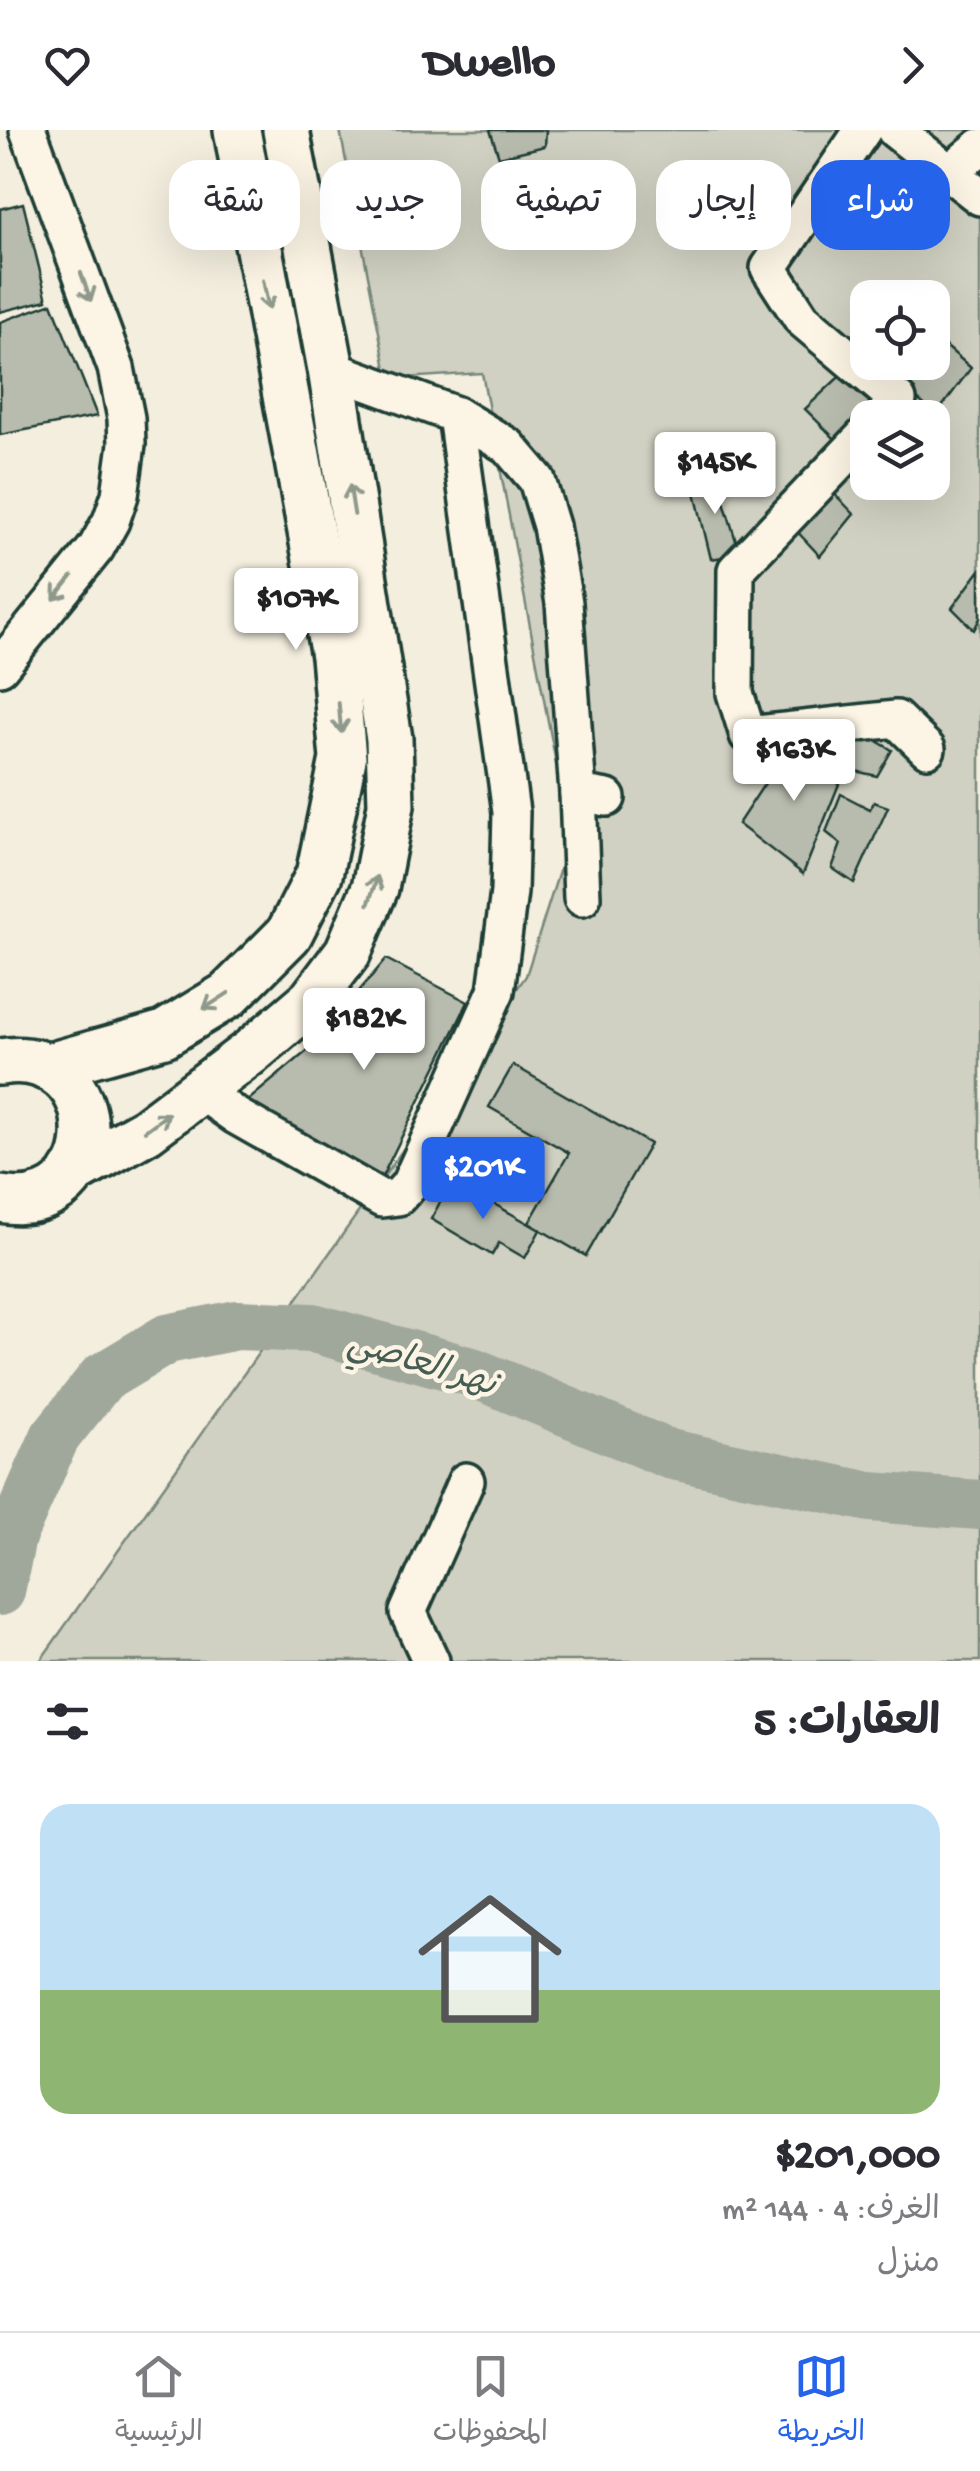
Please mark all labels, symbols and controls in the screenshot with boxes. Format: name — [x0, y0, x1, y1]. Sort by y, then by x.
icon: heart — [40, 38, 95, 93]
icon: forward — [885, 38, 940, 93]
text: Dwello — [425, 39, 555, 92]
chip: شقة — [169, 160, 300, 250]
chip: جديد — [320, 160, 461, 250]
chip: تصفية — [481, 160, 636, 250]
chip: إيجار — [656, 160, 791, 250]
chip: شراء — [811, 160, 950, 250]
one-way arrow — [78, 271, 96, 302]
one-way arrow — [258, 278, 277, 310]
map controls — [850, 280, 950, 500]
button: locate — [850, 280, 950, 380]
button: layers — [850, 400, 950, 500]
pin: $145K — [645, 432, 785, 517]
text: $145K — [677, 445, 753, 483]
one-way arrow — [342, 484, 360, 516]
pin: $107K — [226, 568, 366, 653]
one-way arrow — [52, 575, 74, 601]
text: $107K — [256, 581, 336, 619]
one-way arrow — [330, 702, 349, 734]
pin: $163K — [724, 719, 864, 804]
text: $163K — [755, 732, 833, 770]
one-way arrow — [365, 874, 383, 906]
pin: $182K — [294, 988, 434, 1073]
one-way arrow — [203, 991, 231, 1012]
text: $182K — [325, 1001, 403, 1039]
one-way arrow — [142, 1112, 170, 1133]
pin: $201K — [413, 1137, 553, 1222]
text: $201K — [444, 1150, 522, 1188]
water label: نهر العاصي — [341, 1323, 504, 1414]
icon: filters — [40, 1694, 95, 1749]
text: العقارات: 5 — [754, 1701, 940, 1750]
icon: home — [400, 1869, 580, 2049]
text: $201,000 — [775, 2134, 940, 2183]
text: الغرف: 4 · 144 m² — [722, 2193, 940, 2231]
text: منزل — [877, 2246, 940, 2284]
tab: الرئيسية — [115, 2349, 203, 2455]
tab: المحفوظات — [433, 2349, 548, 2455]
tab: الخريطة — [778, 2349, 865, 2455]

